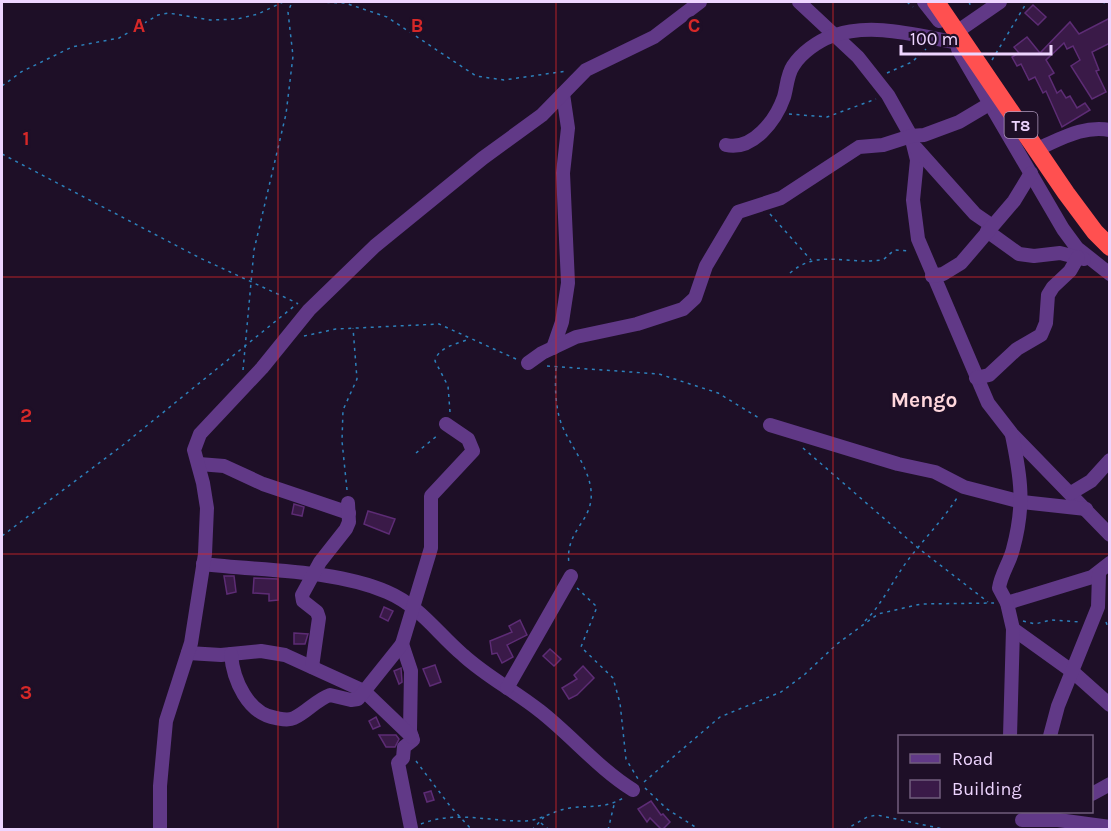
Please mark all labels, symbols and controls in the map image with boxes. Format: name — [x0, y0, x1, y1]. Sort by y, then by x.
text: A — [133, 14, 146, 37]
text: B — [411, 14, 423, 37]
text: C — [688, 14, 700, 37]
scale bar — [901, 18, 1051, 56]
text: 100 m — [910, 28, 958, 50]
road number: T8 — [1004, 112, 1038, 138]
text: 1 — [22, 127, 30, 150]
district label: Mengo — [891, 388, 957, 412]
text: 2 — [20, 404, 32, 427]
text: 3 — [20, 681, 32, 704]
legend — [898, 735, 1093, 813]
text: Road — [952, 748, 993, 770]
text: Building — [952, 778, 1022, 800]

